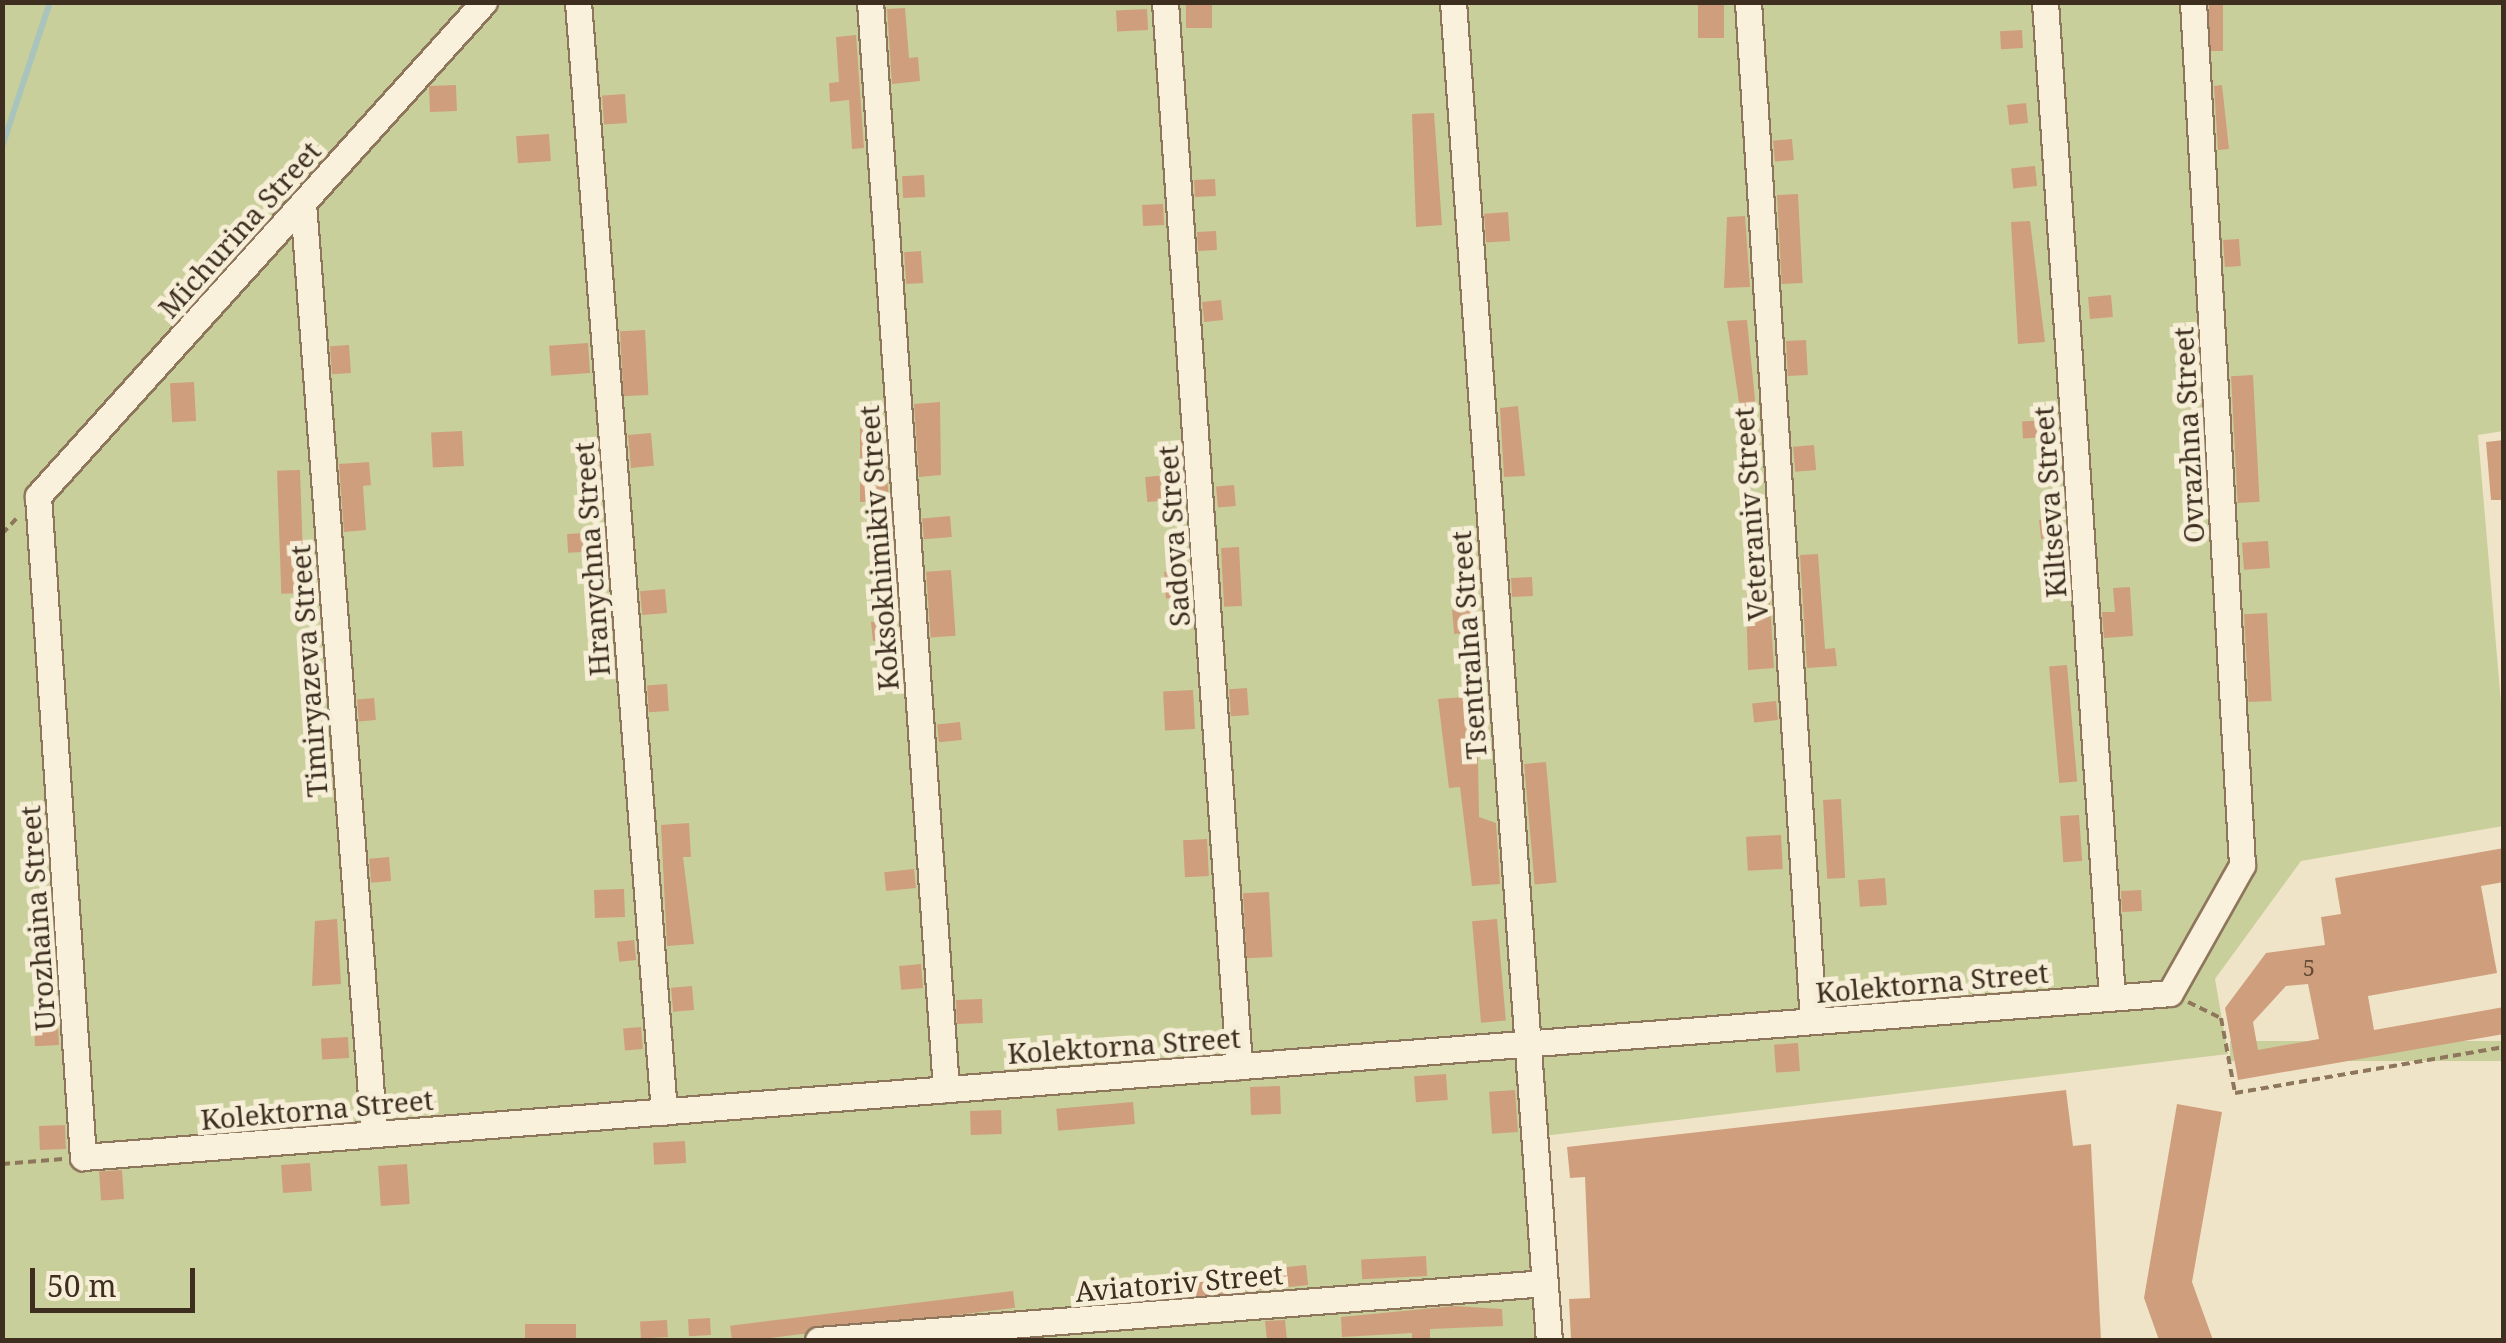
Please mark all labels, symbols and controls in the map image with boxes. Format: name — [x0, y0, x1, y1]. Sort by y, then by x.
street label: Michurina Street — [151, 134, 327, 324]
street label: Ovrazhna Street — [2166, 326, 2210, 544]
street label: Koksokhimikiv Street — [851, 404, 905, 692]
street label: Kiltseva Street — [2026, 405, 2072, 599]
street label: Veteraniv Street — [1726, 406, 1774, 622]
street label: Hranychna Street — [566, 441, 616, 677]
street label: Sadova Street — [1150, 444, 1196, 628]
street label: Tsentralna Street — [1443, 530, 1493, 760]
street label: Timiryazeva Street — [282, 544, 334, 798]
street label: Urozhaina Street — [12, 804, 62, 1032]
street label: Kolektorna Street — [1814, 955, 2050, 1009]
house number: 5 — [2303, 955, 2315, 981]
street label: Kolektorna Street — [1006, 1020, 1242, 1070]
street label: Kolektorna Street — [199, 1082, 435, 1136]
scale bar — [35, 1248, 200, 1310]
street label: Aviatoriv Street — [1074, 1256, 1284, 1308]
text: 50 m — [47, 1265, 117, 1306]

